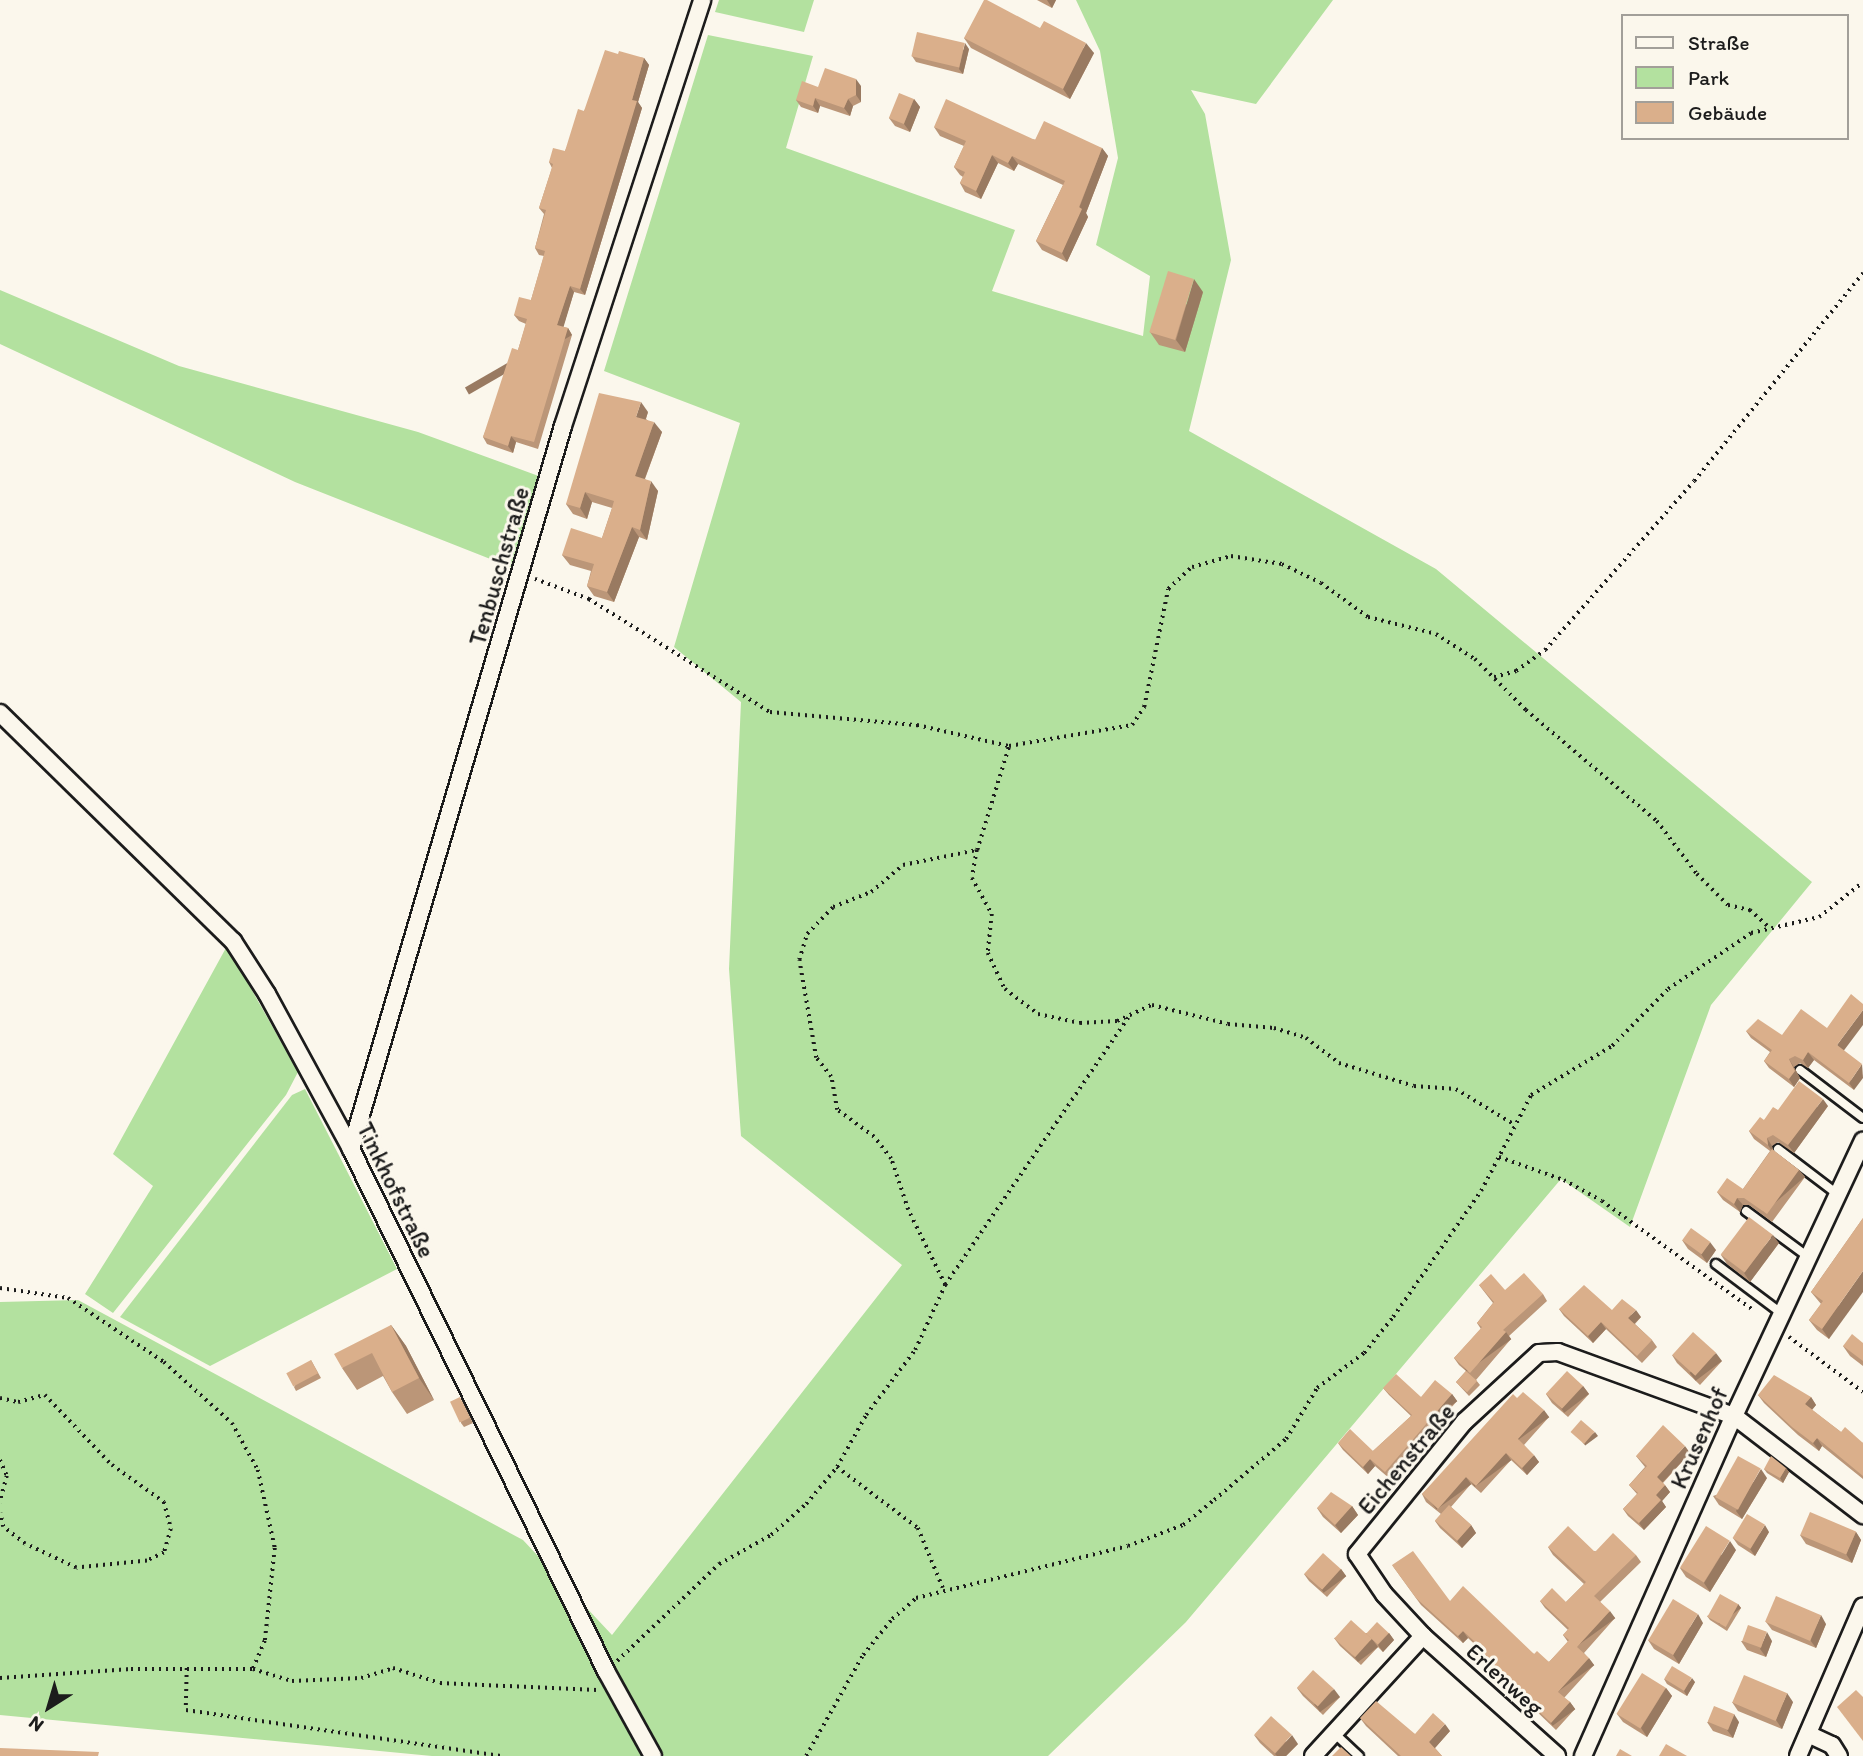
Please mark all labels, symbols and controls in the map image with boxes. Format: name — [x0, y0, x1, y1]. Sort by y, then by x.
legend — [1622, 14, 1849, 140]
text: Straße — [1688, 30, 1749, 55]
text: Park — [1688, 65, 1729, 90]
text: Gebäude — [1688, 100, 1767, 125]
street label: Tenbuschstraße — [463, 483, 535, 649]
street label: Tinkhofstraße — [351, 1117, 441, 1263]
street label: Krusenhof — [1664, 1383, 1734, 1493]
street label: Eichenstraße — [1351, 1398, 1461, 1520]
street label: Erlenweg — [1460, 1637, 1550, 1721]
north arrow — [14, 1672, 84, 1742]
text: N — [24, 1711, 48, 1737]

